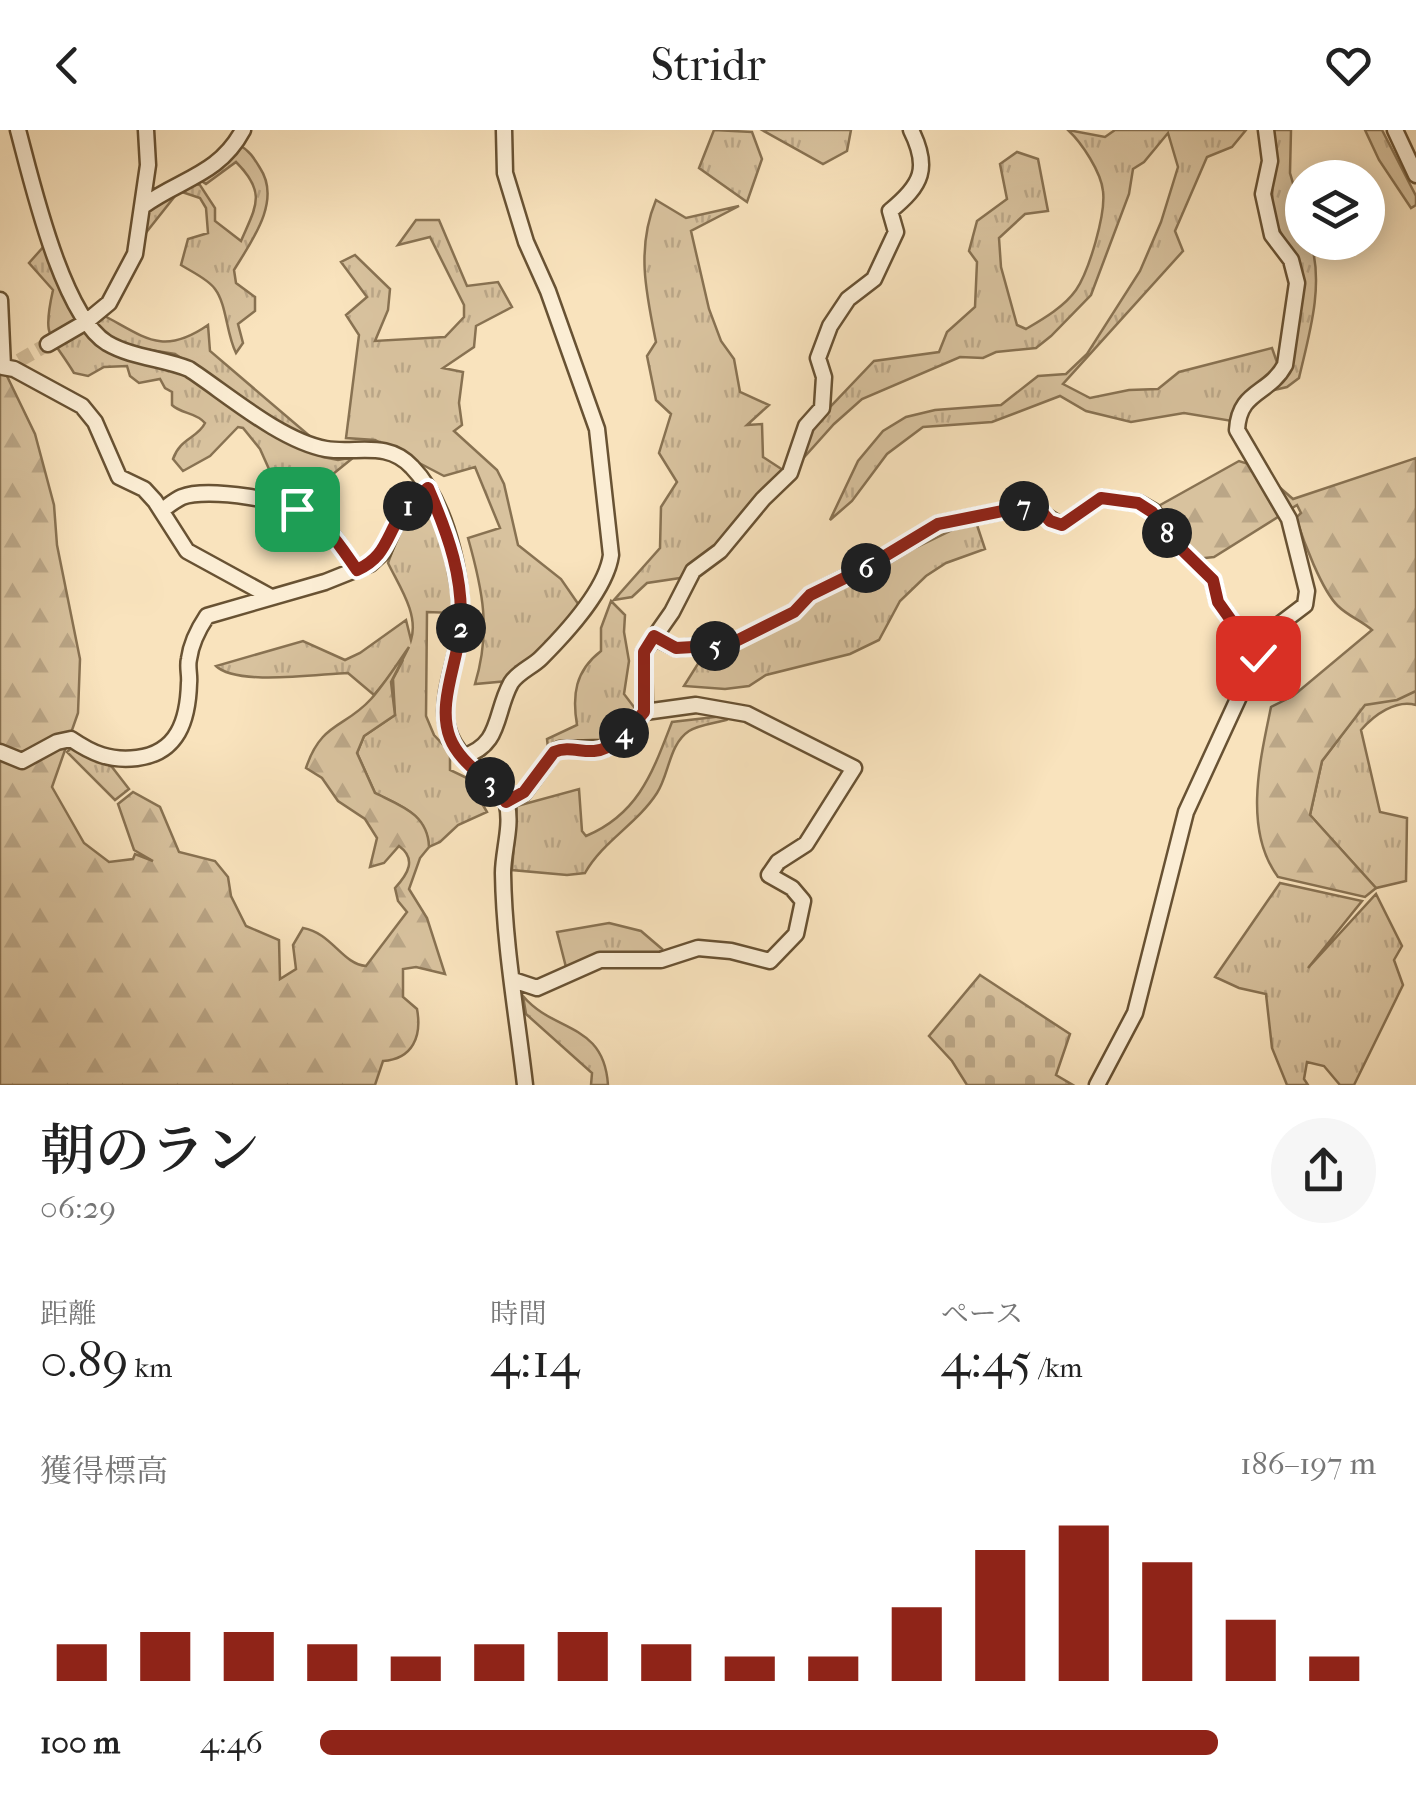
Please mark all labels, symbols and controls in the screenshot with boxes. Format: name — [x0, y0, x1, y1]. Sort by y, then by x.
icon: back — [40, 38, 95, 93]
icon: heart — [1321, 38, 1376, 93]
text: Stridr — [650, 39, 766, 92]
map controls — [1285, 160, 1385, 260]
button: layers — [1285, 160, 1385, 260]
pin — [255, 467, 340, 552]
pin: 1 — [383, 481, 433, 531]
pin: 7 — [999, 481, 1049, 531]
icon: arrive — [270, 482, 325, 537]
text: 1 — [403, 489, 413, 522]
text: 7 — [1017, 489, 1031, 522]
pin: 8 — [1142, 508, 1192, 558]
text: 8 — [1160, 516, 1174, 549]
pin: 6 — [841, 543, 891, 593]
text: 6 — [858, 551, 874, 584]
pin: 2 — [436, 603, 486, 653]
text: 2 — [454, 611, 468, 644]
pin — [1216, 616, 1301, 701]
pin: 5 — [690, 621, 740, 671]
text: 5 — [709, 629, 721, 662]
icon: check — [1231, 631, 1286, 686]
pin: 4 — [599, 708, 649, 758]
text: 4 — [616, 716, 632, 749]
pin: 3 — [465, 757, 515, 807]
text: 3 — [484, 765, 496, 798]
button: share — [1271, 1118, 1376, 1223]
text: 朝のラン — [40, 1119, 260, 1183]
text: 06:29 — [40, 1189, 116, 1226]
text: 距離 — [40, 1297, 96, 1330]
text: 時間 — [490, 1297, 546, 1330]
text: ペース — [941, 1297, 1023, 1330]
text: 0.89 — [40, 1331, 129, 1390]
text: 4:14 — [490, 1331, 579, 1390]
text: 4:45 — [941, 1331, 1032, 1390]
text: km — [129, 1351, 172, 1384]
text: /km — [1032, 1351, 1083, 1384]
text: 186–197 m — [1240, 1445, 1376, 1482]
text: 獲得標高 — [40, 1453, 168, 1490]
text: 100 m — [40, 1724, 120, 1761]
text: 4:46 — [200, 1724, 263, 1761]

